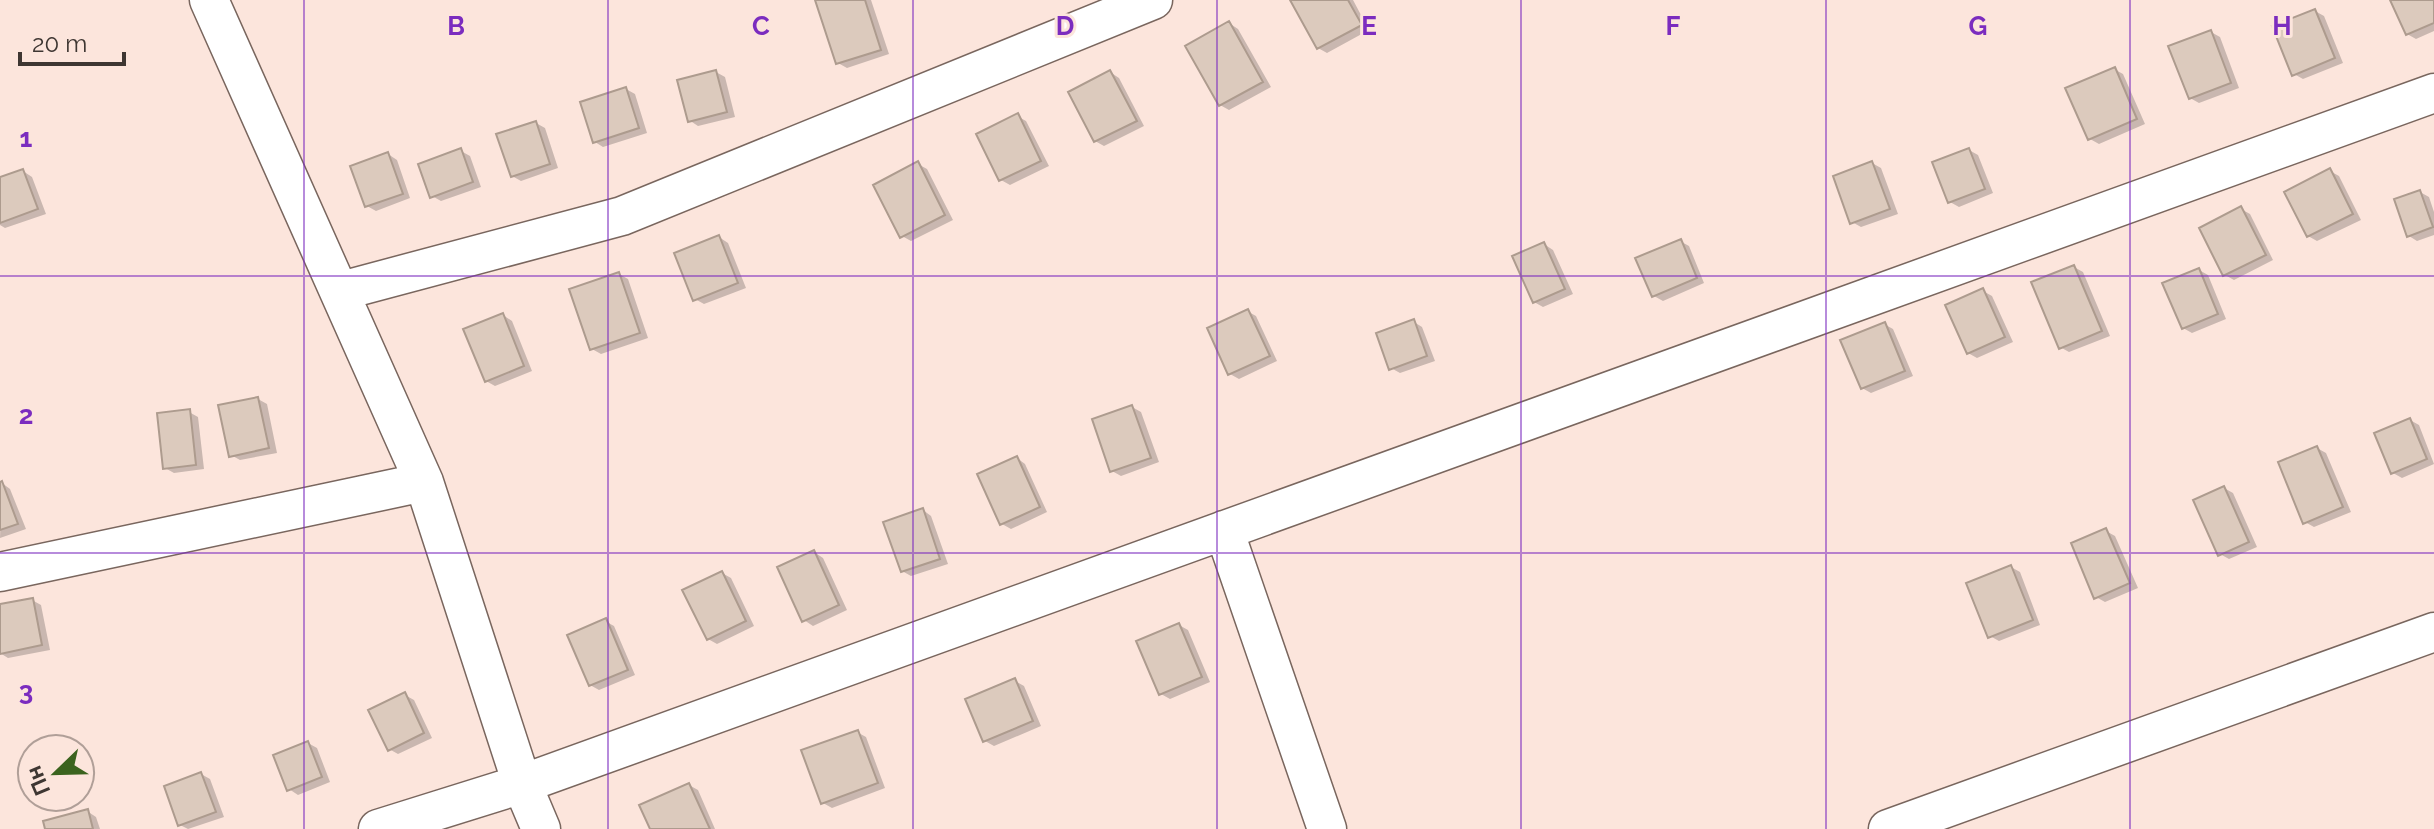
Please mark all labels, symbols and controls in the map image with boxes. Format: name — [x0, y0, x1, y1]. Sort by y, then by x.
text: B — [447, 11, 465, 41]
text: C — [752, 11, 770, 41]
text: D — [1056, 11, 1074, 41]
text: E — [1361, 11, 1377, 41]
text: F — [1666, 11, 1681, 41]
text: G — [1969, 11, 1987, 41]
text: H — [2272, 11, 2292, 41]
scale bar — [20, 16, 124, 66]
text: 20 m — [32, 29, 87, 58]
text: 1 — [20, 123, 33, 153]
text: 2 — [19, 400, 33, 430]
text: 3 — [19, 676, 33, 706]
north arrow — [16, 733, 96, 813]
text: Пн — [20, 762, 55, 799]

